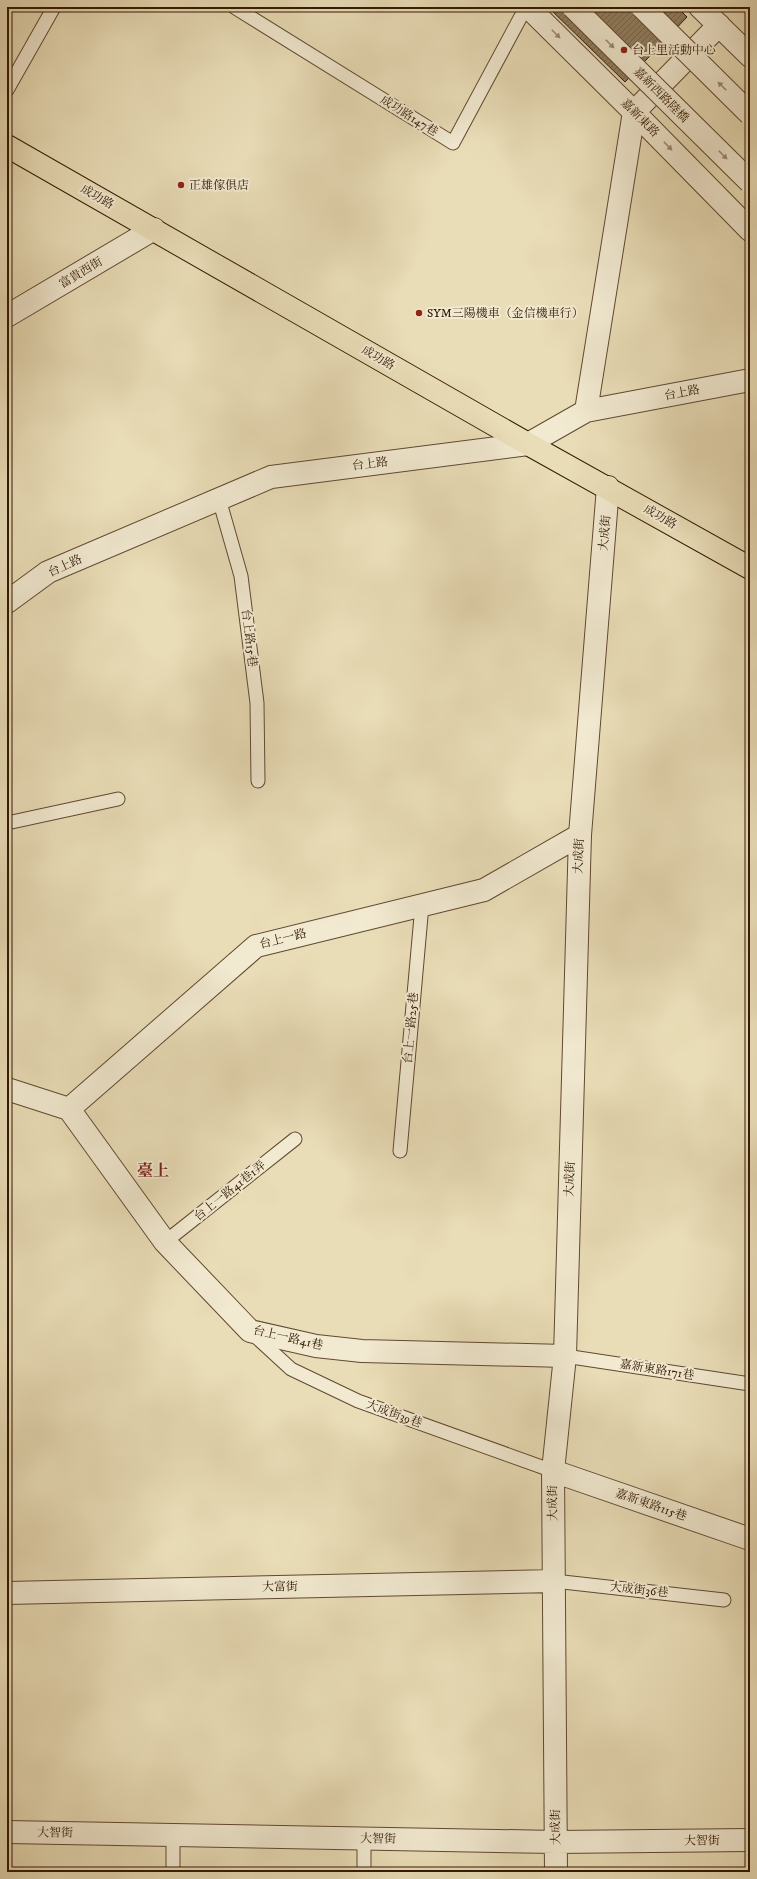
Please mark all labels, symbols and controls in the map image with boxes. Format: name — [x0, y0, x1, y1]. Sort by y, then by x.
one-way arrow — [551, 29, 561, 39]
one-way arrow — [605, 39, 615, 49]
place label: 台上里活動中心 — [632, 43, 716, 58]
marker: 台上里活動中心 — [619, 45, 629, 55]
street label: 嘉新西路陸橋 — [630, 64, 692, 126]
one-way arrow — [717, 81, 727, 91]
street label: 成功路147巷 — [377, 92, 441, 140]
street label: 嘉新東路 — [618, 96, 662, 140]
one-way arrow — [663, 141, 672, 151]
one-way arrow — [718, 150, 728, 160]
place label: 正雄傢俱店 — [189, 178, 249, 193]
marker: 正雄傢俱店 — [176, 180, 186, 190]
street label: 成功路 — [78, 182, 116, 212]
street label: 富貴西街 — [57, 254, 106, 292]
place label: SYM三陽機車（金信機車行） — [427, 306, 584, 321]
marker: SYM三陽機車（金信機車行） — [414, 308, 424, 318]
street label: 成功路 — [359, 343, 397, 373]
street label: 台上路 — [663, 382, 701, 404]
street label: 台上路 — [351, 454, 389, 474]
street label: 成功路 — [641, 502, 679, 532]
street label: 大成街 — [596, 513, 614, 552]
street label: 台上路 — [46, 552, 84, 580]
street label: 台上路15巷 — [238, 608, 260, 668]
street label: 大成街 — [571, 837, 587, 874]
street label: 台上一路 — [258, 926, 308, 952]
street label: 台上一路25巷 — [400, 992, 422, 1064]
street label: 台上一路41巷1弄 — [191, 1158, 269, 1224]
street label: 大成街 — [562, 1160, 578, 1197]
district label: 臺上 — [137, 1161, 169, 1181]
street label: 台上一路41巷 — [252, 1323, 324, 1353]
street label: 嘉新東路171巷 — [619, 1357, 695, 1383]
street label: 大成街39巷 — [364, 1397, 424, 1431]
street label: 大成街 — [545, 1484, 561, 1521]
street label: 嘉新東路115巷 — [613, 1486, 689, 1524]
street label: 大富街 — [262, 1579, 299, 1595]
street label: 大成街36巷 — [609, 1579, 669, 1601]
street label: 大成街 — [548, 1808, 564, 1845]
street label: 大智街 — [37, 1825, 74, 1841]
street label: 大智街 — [360, 1831, 397, 1847]
street label: 大智街 — [684, 1833, 721, 1849]

